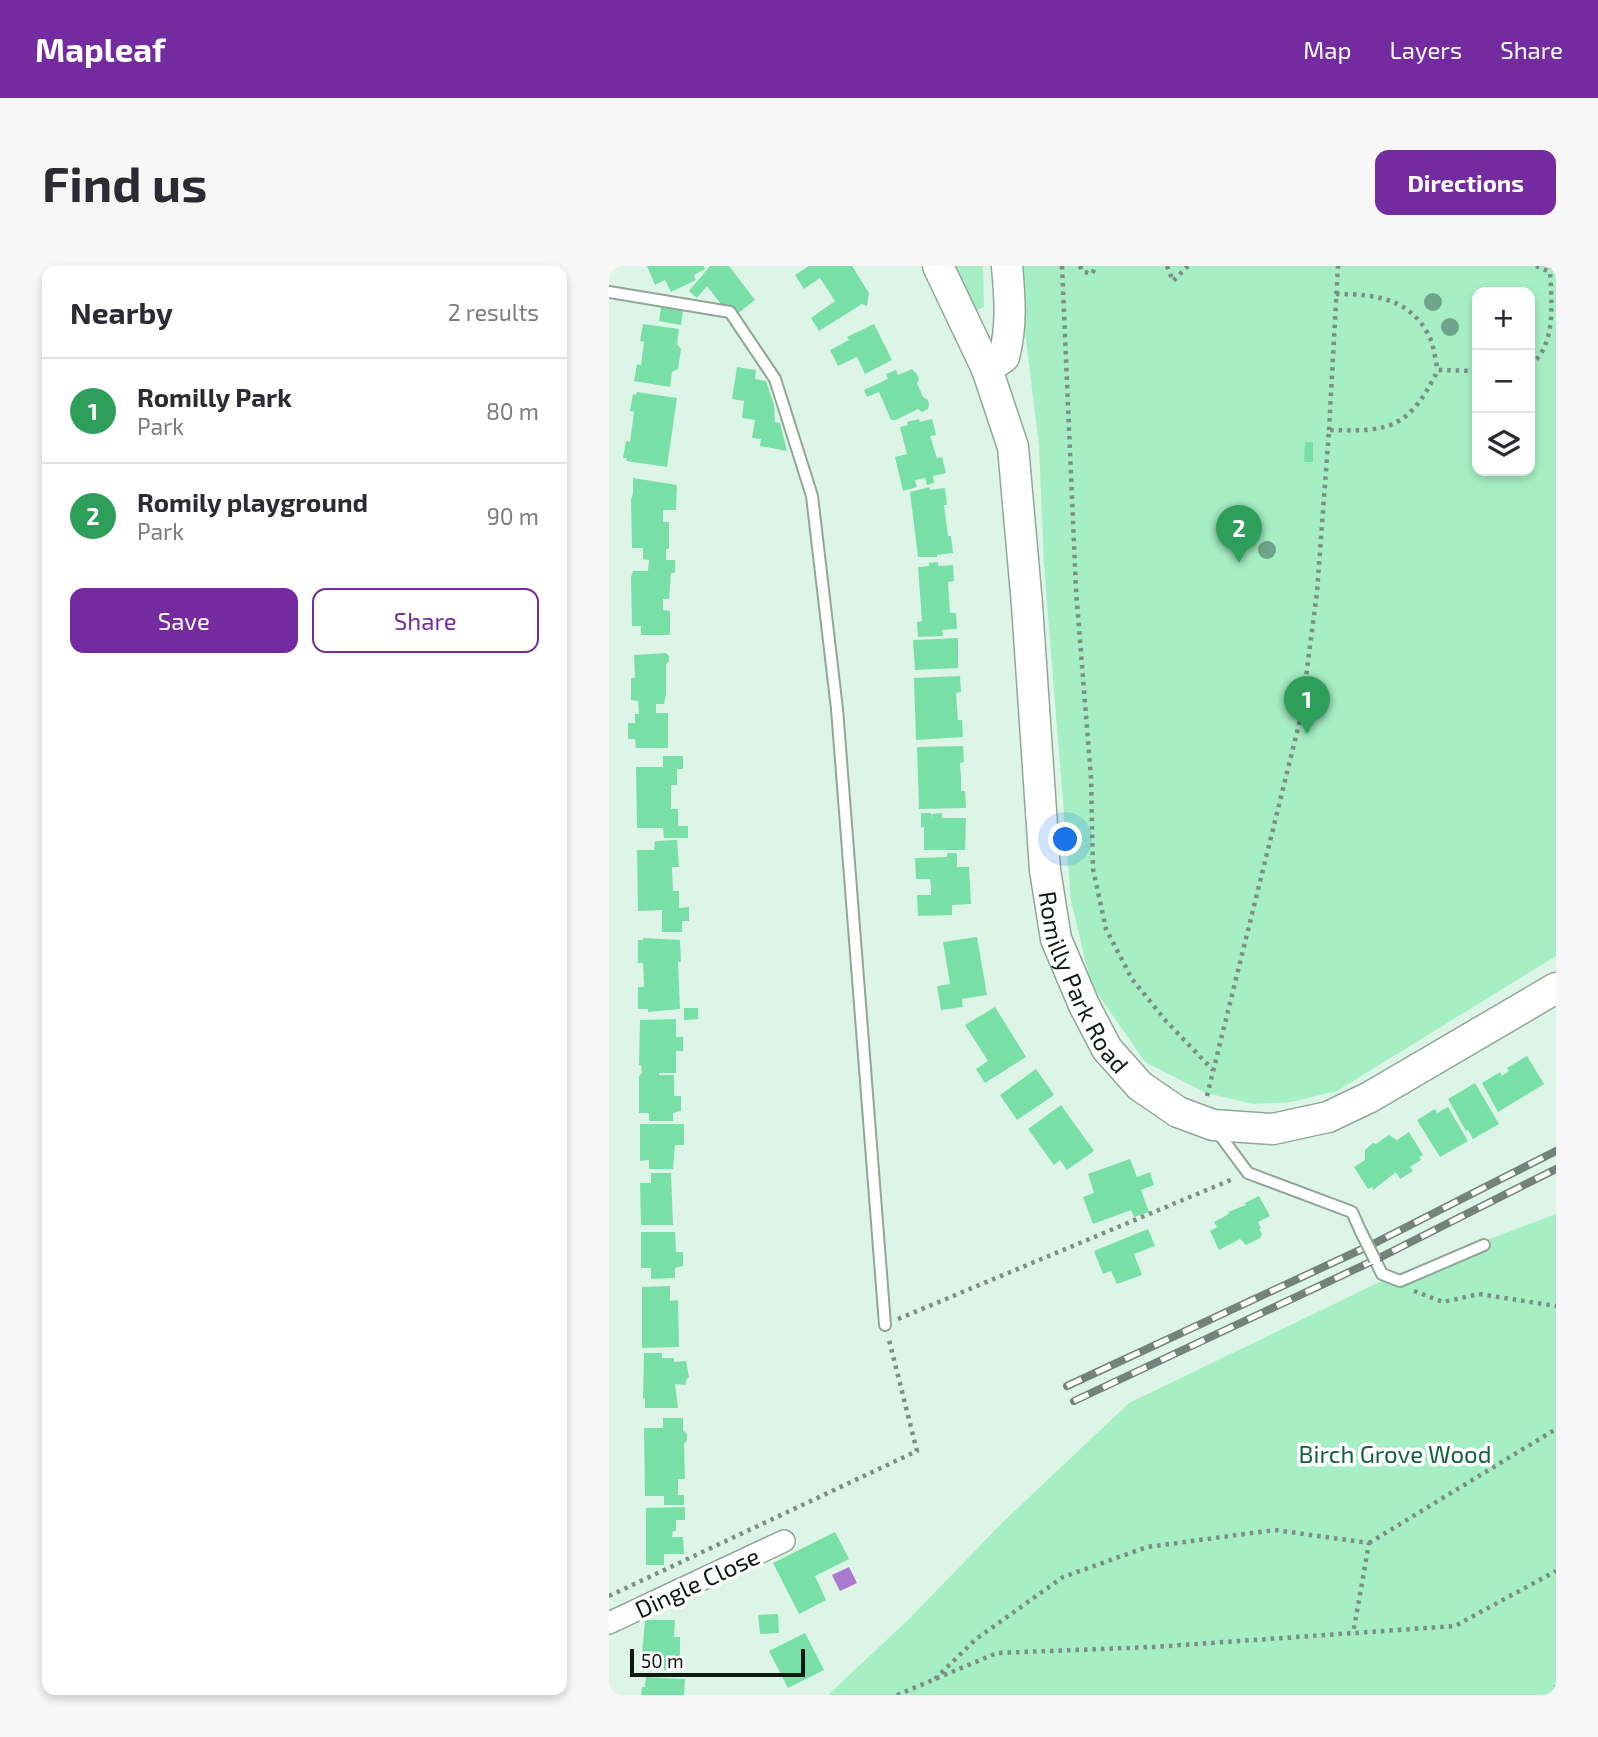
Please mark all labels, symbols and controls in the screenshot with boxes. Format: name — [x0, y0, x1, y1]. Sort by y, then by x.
text: Mapleaf — [35, 29, 165, 69]
text: Map — [1303, 35, 1351, 64]
text: Layers — [1389, 35, 1462, 64]
text: Share — [1500, 35, 1563, 64]
button: Directions — [1375, 150, 1556, 215]
text: Find us — [42, 153, 207, 212]
map controls — [1472, 287, 1535, 476]
button: + — [1472, 287, 1535, 350]
text: Nearby — [70, 294, 173, 330]
text: 2 results — [448, 298, 539, 326]
button: − — [1472, 350, 1535, 413]
text: Romilly Park — [137, 381, 292, 412]
text: 1 — [88, 397, 98, 425]
text: 80 m — [486, 397, 539, 425]
text: Park — [137, 412, 184, 440]
button: layers — [1472, 413, 1535, 476]
text: Romily playground — [137, 486, 368, 517]
text: 2 — [86, 502, 100, 530]
text: 90 m — [487, 502, 539, 530]
pin: 2 — [1216, 505, 1262, 563]
text: Park — [137, 517, 184, 545]
button: Save — [70, 588, 298, 653]
button: Share — [312, 588, 539, 653]
pin: 1 — [1284, 676, 1330, 734]
your location — [1048, 822, 1082, 856]
street label: Romilly Park Road — [1034, 889, 1135, 1078]
park label: Birch Grove Wood — [1299, 1439, 1491, 1468]
street label: Dingle Close — [630, 1541, 764, 1623]
scale bar — [630, 1646, 805, 1678]
text: 50 m — [641, 1649, 684, 1672]

